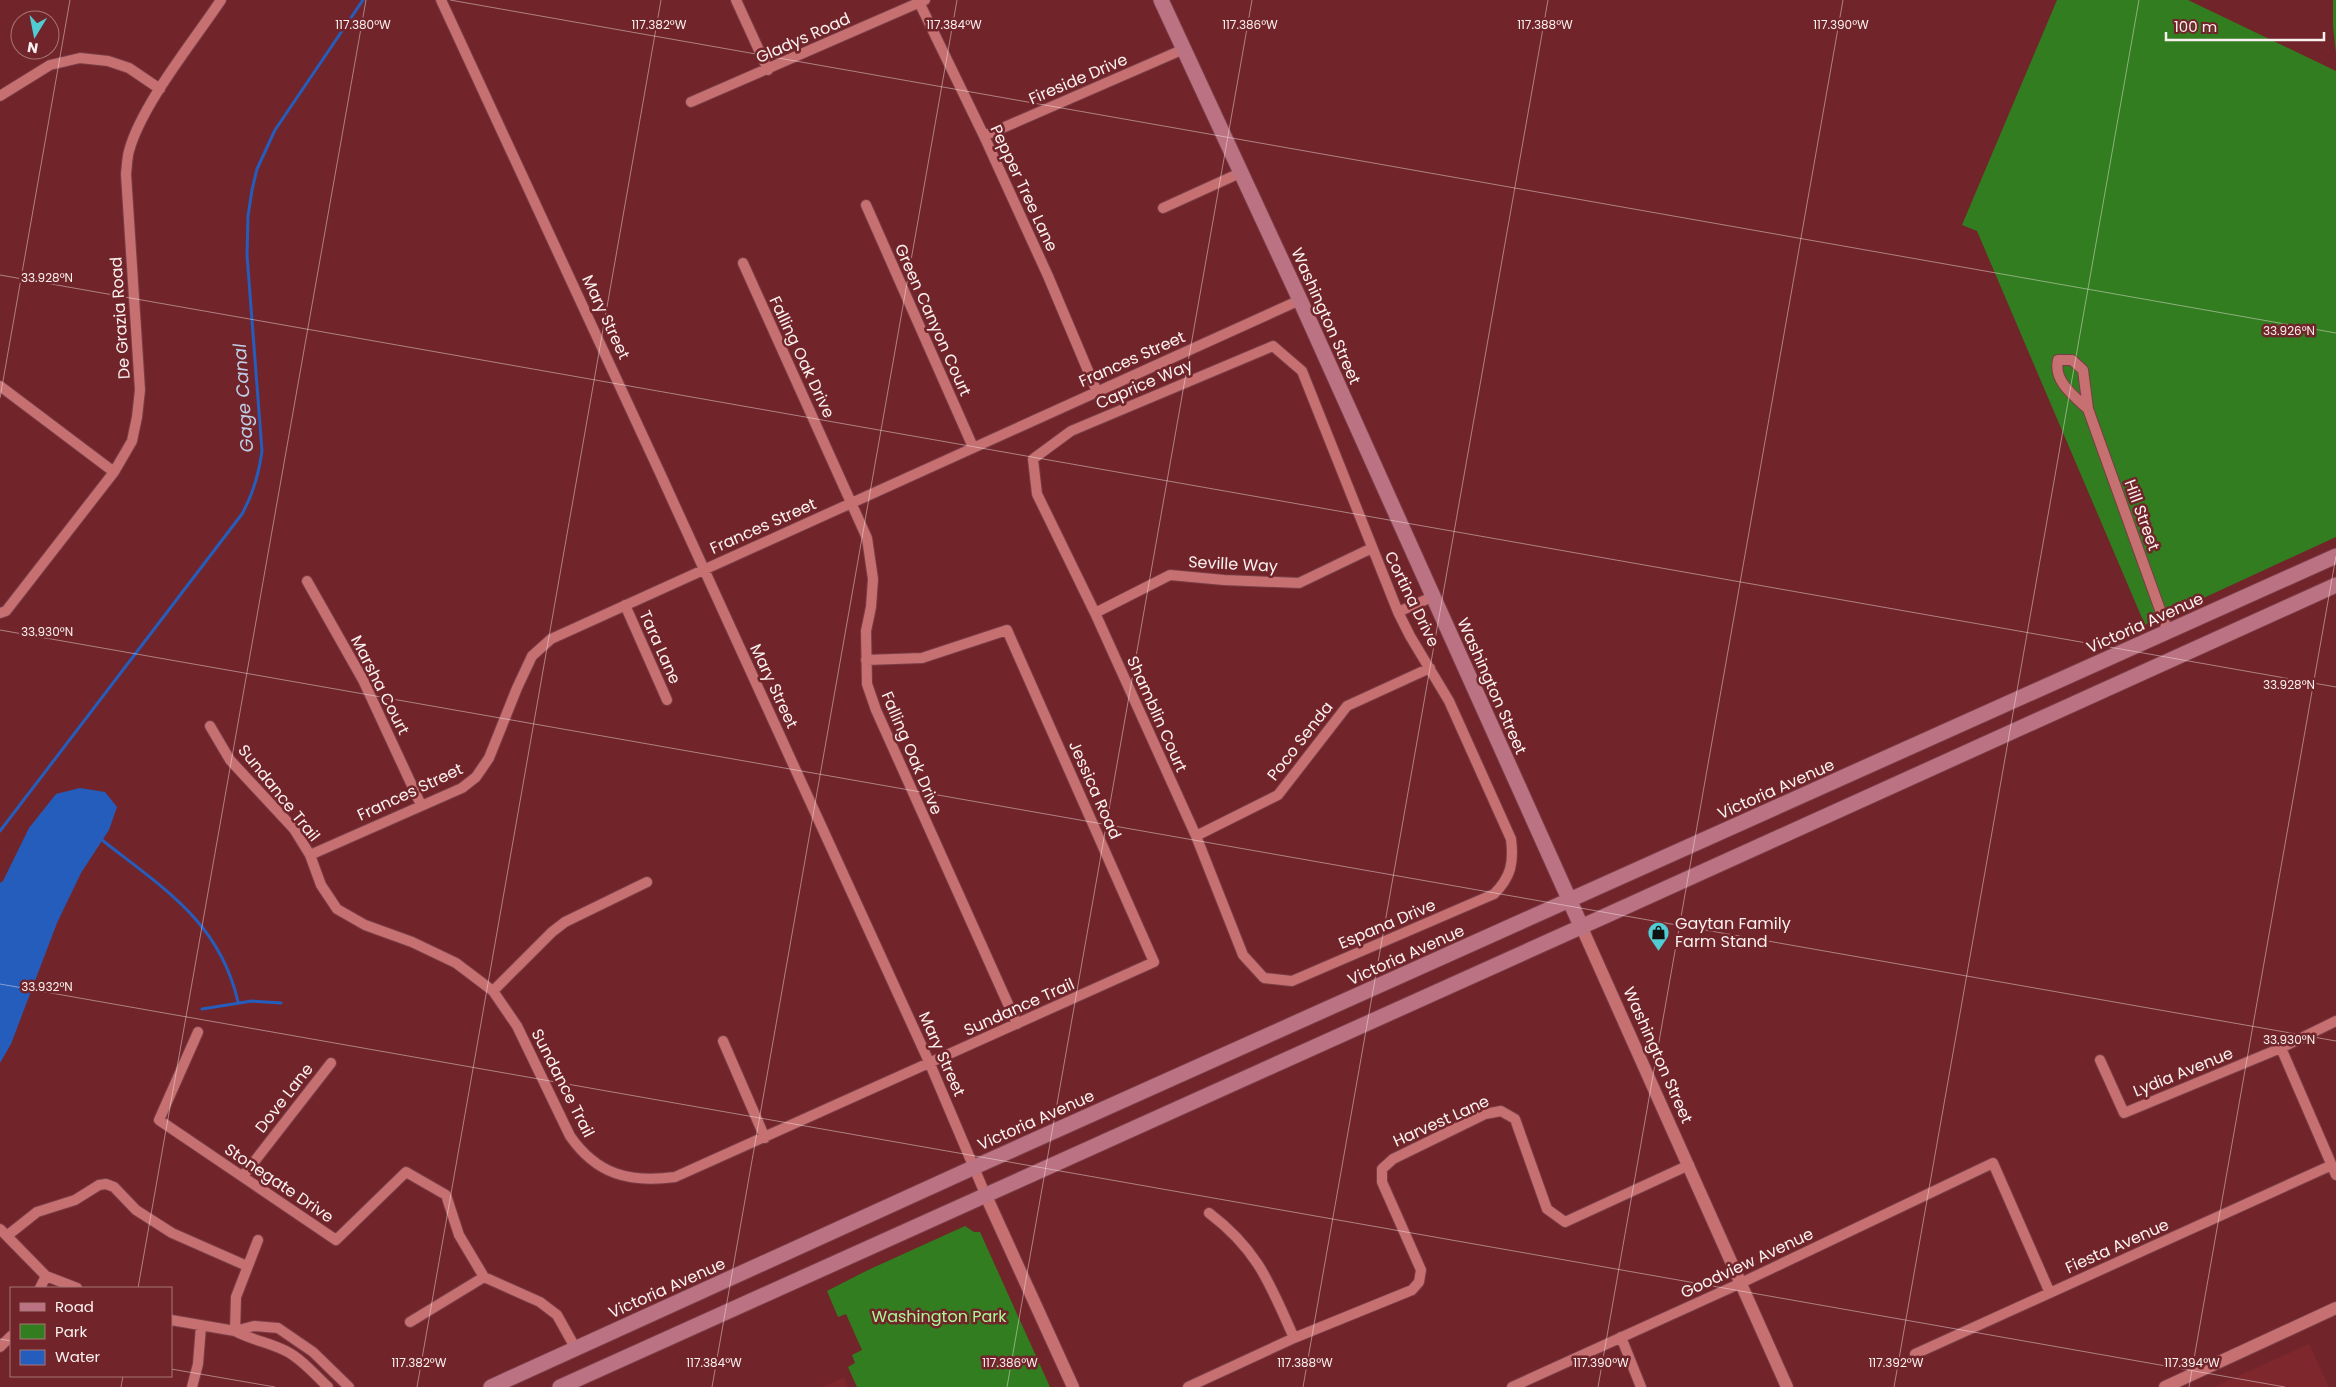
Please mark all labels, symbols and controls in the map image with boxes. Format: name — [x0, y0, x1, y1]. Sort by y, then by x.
street label: Gladys Road — [752, 7, 854, 69]
north arrow — [10, 10, 60, 60]
scale bar — [2166, 10, 2324, 42]
text: 117.380°W — [335, 16, 391, 33]
text: 117.382°W — [632, 16, 687, 33]
text: 117.384°W — [926, 16, 982, 33]
text: 117.386°W — [1222, 16, 1278, 33]
text: 117.388°W — [1517, 16, 1573, 33]
text: 117.390°W — [1813, 16, 1869, 33]
text: 100 m — [2174, 16, 2217, 37]
text: N — [26, 37, 40, 59]
street label: Fireside Drive — [1025, 48, 1131, 110]
street label: Pepper Tree Lane — [984, 121, 1064, 255]
street label: Green Canyon Court — [889, 240, 977, 400]
street label: Washington Street — [1286, 244, 1367, 388]
street label: De Grazia Road — [104, 256, 136, 380]
text: 33.928°N — [21, 269, 73, 286]
street label: Mary Street — [576, 271, 636, 363]
street label: Falling Oak Drive — [764, 292, 840, 422]
text: 33.926°N — [2263, 322, 2315, 339]
street label: Frances Street — [1075, 325, 1189, 393]
water label: Gage Canal — [227, 342, 259, 453]
street label: Caprice Way — [1092, 353, 1196, 415]
street label: Hill Street — [2119, 476, 2166, 554]
street label: Frances Street — [706, 492, 820, 560]
street label: Cortina Drive — [1379, 547, 1445, 651]
street label: Seville Way — [1188, 550, 1278, 578]
street label: Victoria Avenue — [2083, 587, 2207, 659]
street label: Tara Lane — [634, 607, 686, 688]
street label: Washington Street — [1452, 614, 1533, 758]
text: 33.930°N — [21, 623, 73, 640]
street label: Marsha Court — [345, 631, 415, 739]
street label: Mary Street — [744, 640, 804, 732]
street label: Shamblin Court — [1121, 652, 1193, 776]
text: 33.928°N — [2263, 676, 2315, 693]
street label: Falling Oak Drive — [876, 688, 948, 818]
street label: Poco Senda — [1262, 697, 1338, 785]
street label: Jessica Road — [1063, 737, 1127, 843]
street label: Sundance Trail — [233, 740, 325, 846]
street label: Victoria Avenue — [1714, 753, 1838, 825]
street label: Frances Street — [353, 757, 467, 827]
street label: Espana Drive — [1335, 893, 1439, 955]
place label: Gaytan Family Farm Stand — [1675, 912, 1791, 953]
street label: Victoria Avenue — [1344, 919, 1468, 991]
shop icon: Gaytan Family Farm Stand — [1647, 920, 1671, 951]
street label: Sundance Trail — [960, 972, 1078, 1042]
text: 33.932°N — [21, 978, 73, 995]
street label: Washington Street — [1618, 983, 1699, 1127]
street label: Mary Street — [913, 1008, 971, 1100]
street label: Sundance Trail — [526, 1025, 600, 1141]
text: 33.930°N — [2263, 1031, 2315, 1048]
street label: Lydia Avenue — [2130, 1041, 2236, 1102]
street label: Dove Lane — [250, 1058, 319, 1138]
street label: Victoria Avenue — [974, 1084, 1098, 1156]
street label: Harvest Lane — [1389, 1089, 1493, 1152]
street label: Stonegate Drive — [220, 1138, 338, 1228]
street label: Fiesta Avenue — [2061, 1213, 2173, 1279]
street label: Goodview Avenue — [1677, 1222, 1817, 1304]
street label: Victoria Avenue — [605, 1252, 729, 1324]
legend — [10, 1287, 172, 1377]
text: Road — [55, 1296, 94, 1317]
park label: Washington Park — [872, 1305, 1007, 1328]
text: Park — [55, 1321, 87, 1342]
text: Water — [55, 1346, 101, 1367]
text: 117.382°W — [392, 1354, 447, 1371]
text: 117.384°W — [686, 1354, 742, 1371]
text: 117.386°W — [982, 1354, 1038, 1371]
text: 117.388°W — [1277, 1354, 1333, 1371]
text: 117.390°W — [1573, 1354, 1629, 1371]
text: 117.392°W — [1869, 1354, 1924, 1371]
text: 117.394°W — [2164, 1354, 2220, 1371]

